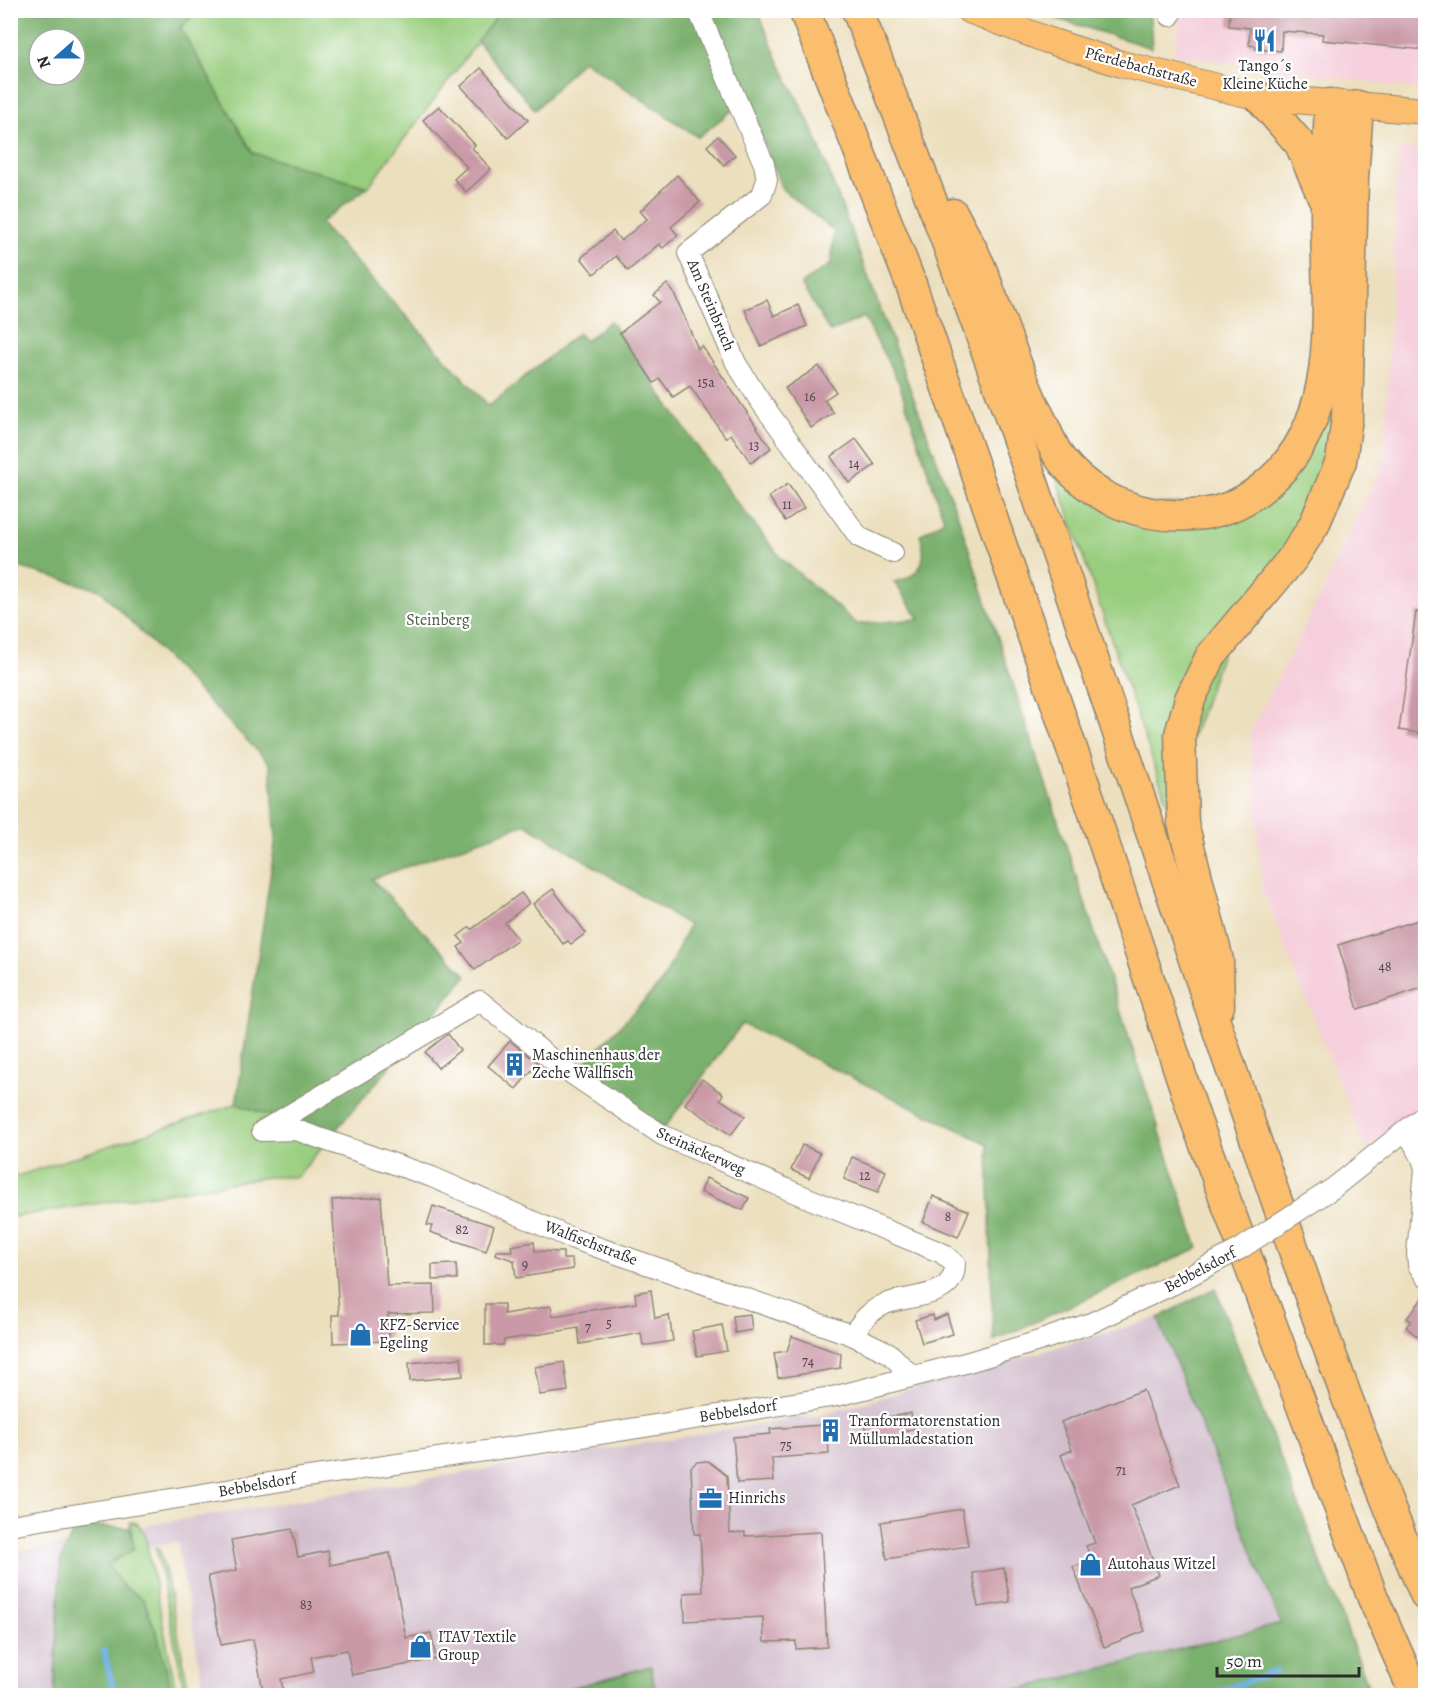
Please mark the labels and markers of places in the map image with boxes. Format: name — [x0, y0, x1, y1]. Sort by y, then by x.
restaurant icon: Tango´s Kleine Küche — [1252, 28, 1278, 54]
place label: Tango´s Kleine Küche — [1222, 55, 1308, 95]
place label: Maschinenhaus der Zeche Wallfisch — [532, 1044, 660, 1084]
building icon: Maschinenhaus der Zeche Wallfisch — [501, 1051, 527, 1077]
place label: KFZ-Service Egeling — [379, 1314, 459, 1354]
shop icon: KFZ-Service Egeling — [348, 1321, 374, 1347]
place label: Tranformatorenstation Müllumladestation — [849, 1410, 1000, 1450]
building icon: Tranformatorenstation Müllumladestation — [818, 1417, 844, 1443]
office icon: Hinrichs — [697, 1485, 723, 1511]
place label: Hinrichs — [728, 1487, 786, 1509]
shop icon: Autohaus Witzel — [1077, 1551, 1103, 1577]
place label: Autohaus Witzel — [1107, 1553, 1216, 1575]
place label: ITAV Textile Group — [438, 1626, 516, 1666]
shop icon: ITAV Textile Group — [407, 1633, 433, 1659]

